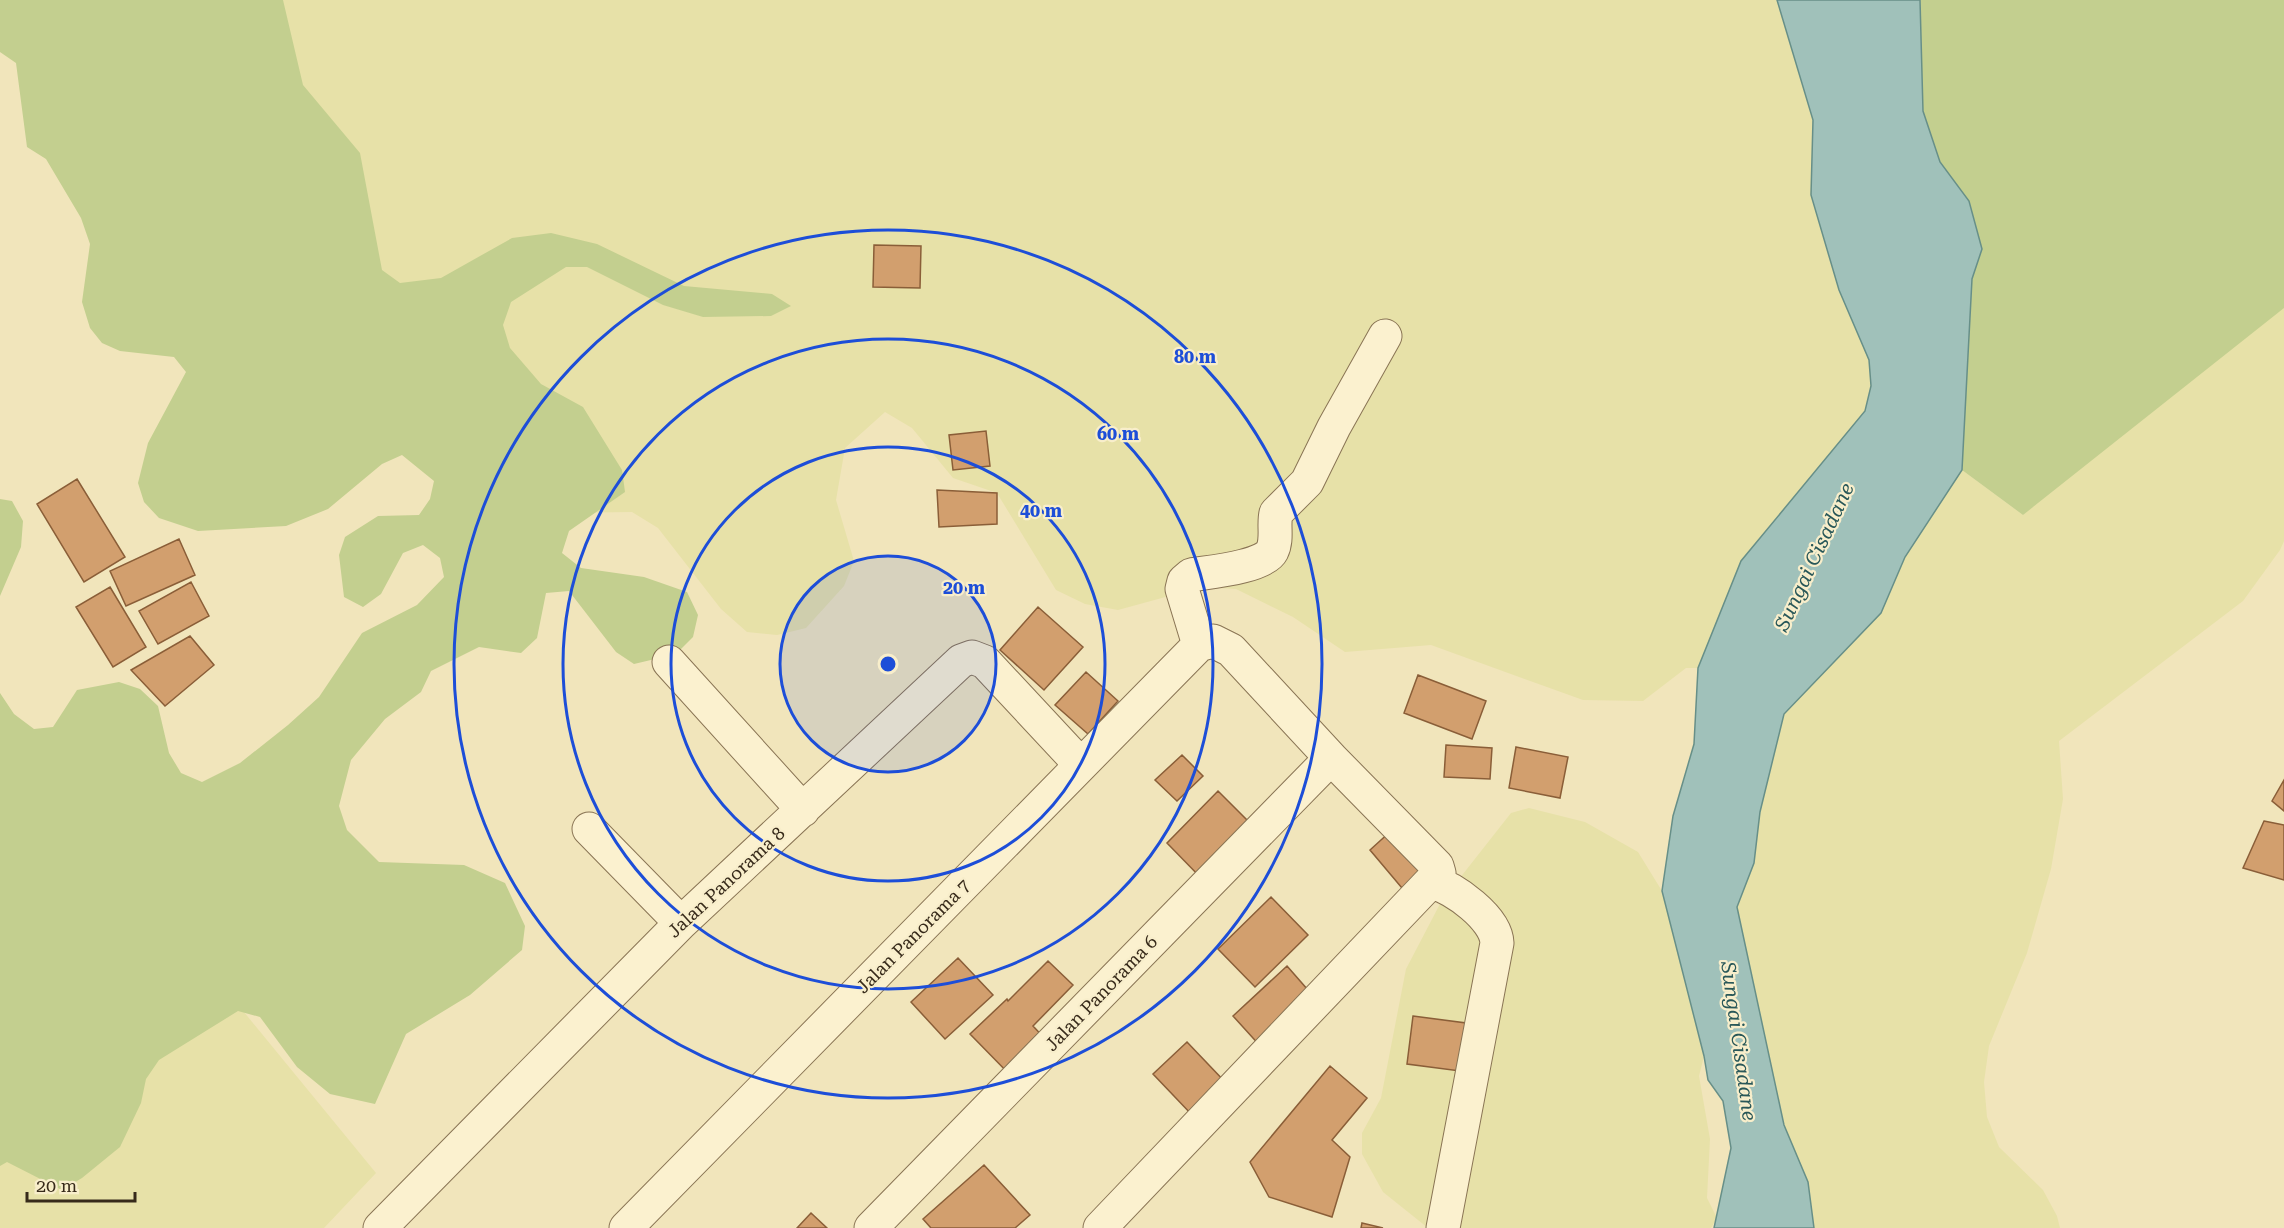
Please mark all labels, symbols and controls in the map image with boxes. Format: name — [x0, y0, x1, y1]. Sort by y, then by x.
text: 80 m — [1174, 346, 1217, 367]
text: 60 m — [1097, 423, 1140, 444]
water label: Sungai Cisadane — [1769, 479, 1859, 636]
text: 40 m — [1020, 500, 1063, 521]
text: 20 m — [943, 577, 986, 598]
centre of rings — [878, 654, 898, 674]
street label: Jalan Panorama 8 — [663, 822, 789, 942]
street label: Jalan Panorama 7 — [852, 875, 974, 997]
street label: Jalan Panorama 6 — [1041, 931, 1161, 1055]
water label: Sungai Cisadane — [1716, 959, 1762, 1122]
scale bar — [27, 1165, 135, 1203]
text: 20 m — [36, 1175, 77, 1196]

